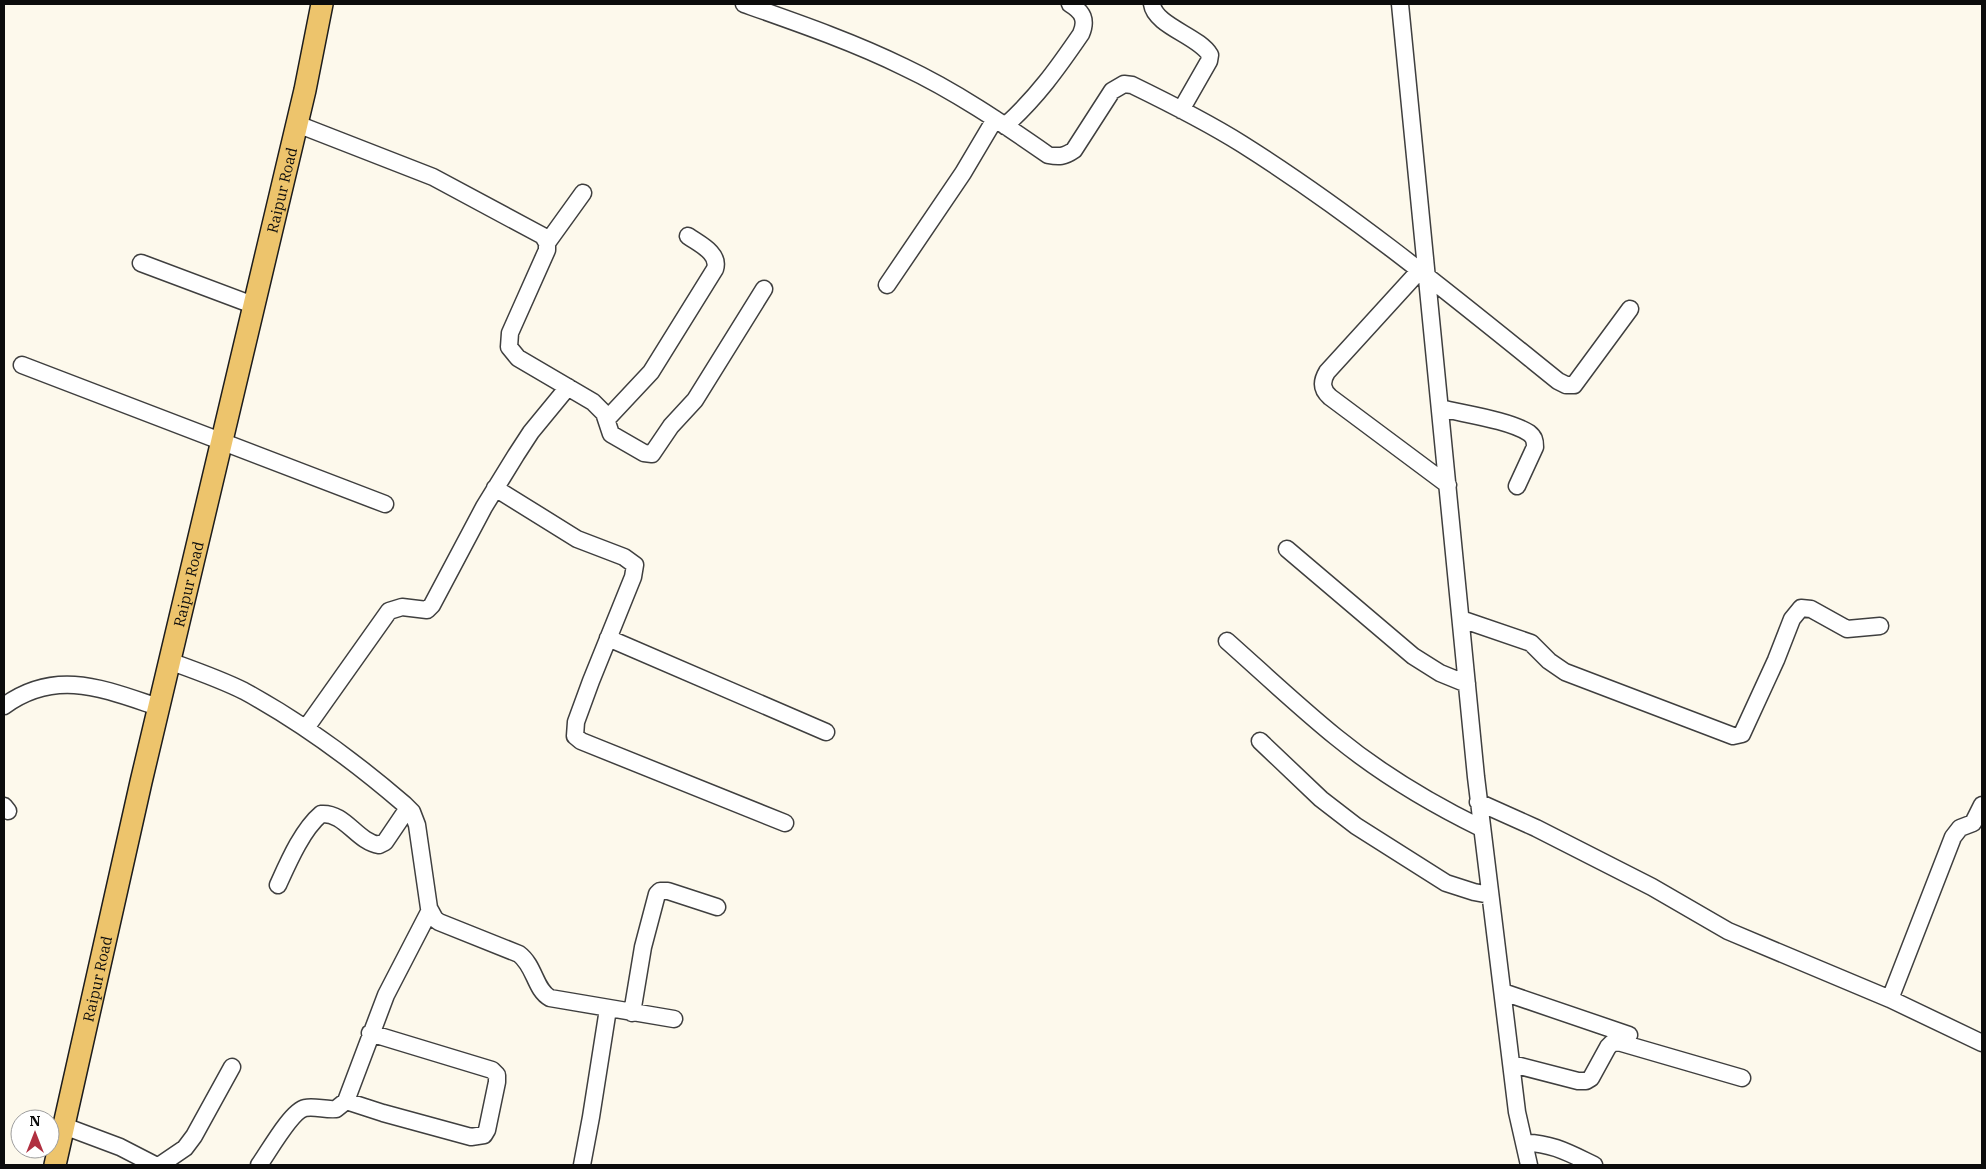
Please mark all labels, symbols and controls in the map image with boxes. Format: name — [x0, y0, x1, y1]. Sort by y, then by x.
street label: Raipur Road — [262, 145, 301, 235]
street label: Raipur Road — [169, 539, 207, 629]
street label: Raipur Road — [78, 934, 116, 1023]
north arrow — [10, 1109, 60, 1159]
text: N — [29, 1112, 41, 1130]

